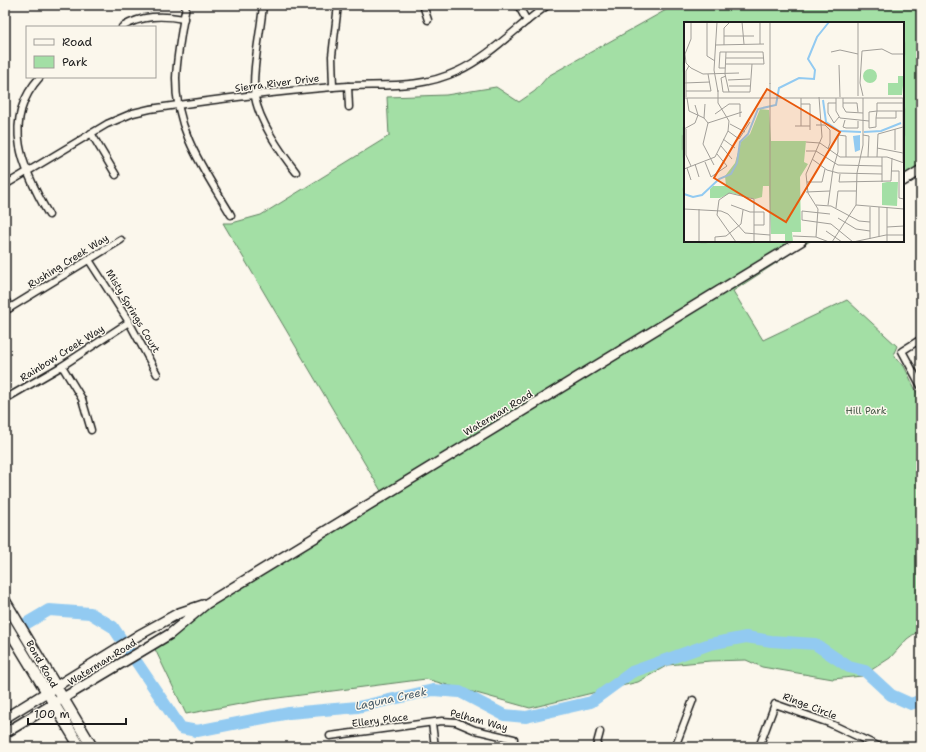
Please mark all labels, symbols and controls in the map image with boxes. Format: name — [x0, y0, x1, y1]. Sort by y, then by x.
inset map — [684, 22, 904, 242]
legend — [26, 26, 156, 78]
text: Road — [62, 34, 93, 50]
text: Park — [62, 54, 88, 70]
street label: Sierra River Drive — [234, 71, 320, 95]
street label: Rushing Creek Way — [25, 231, 111, 291]
street label: Misty Springs Court — [103, 267, 163, 355]
street label: Rainbow Creek Way — [17, 322, 107, 384]
street label: Waterman Road — [461, 387, 536, 439]
park label: Hill Park — [846, 404, 887, 417]
street label: Waterman Road — [65, 635, 139, 688]
street label: Bond Road — [23, 638, 61, 691]
water label: Laguna Creek — [354, 684, 429, 714]
street label: Ringe Circle — [781, 690, 839, 722]
scale bar — [28, 700, 126, 726]
text: 100 m — [34, 706, 70, 722]
street label: Pelham Way — [449, 706, 510, 734]
street label: Ellery Place — [351, 710, 409, 730]

